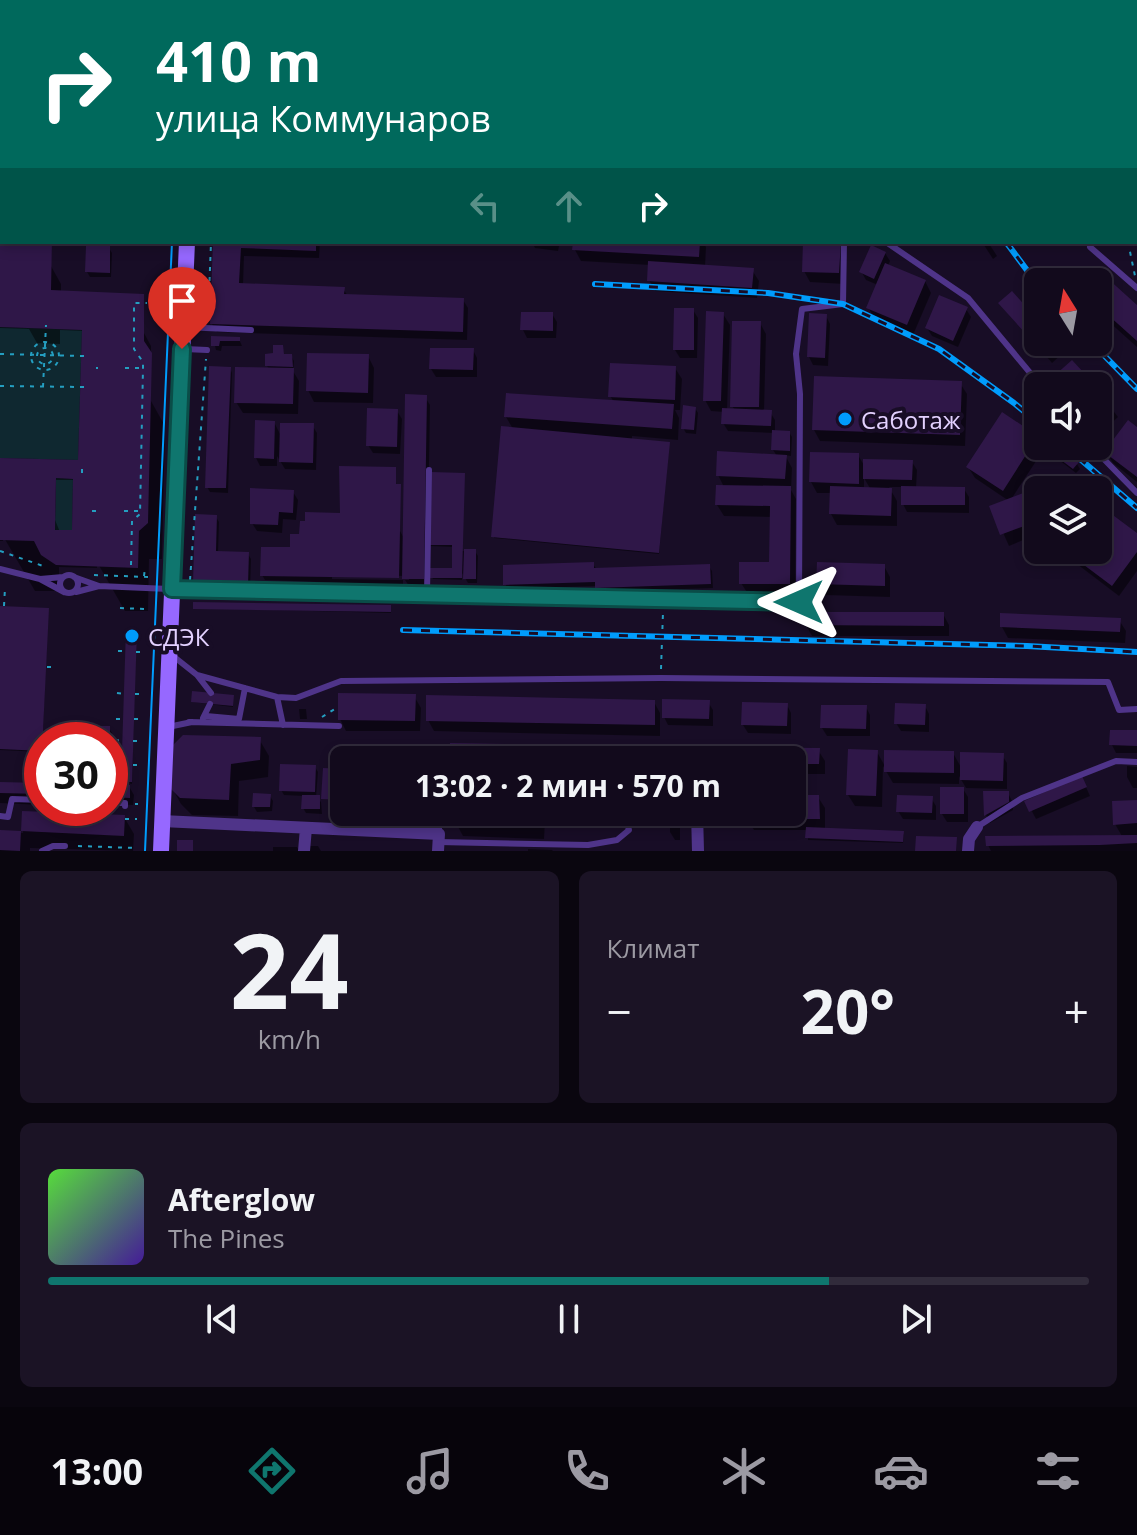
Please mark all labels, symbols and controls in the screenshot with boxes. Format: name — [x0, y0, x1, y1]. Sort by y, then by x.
text: 410 m — [156, 22, 322, 98]
icon: right — [24, 32, 128, 136]
text: улица Коммунаров — [156, 94, 491, 143]
icon: left — [463, 184, 507, 228]
icon: ahead — [547, 184, 591, 228]
icon: right — [631, 184, 675, 228]
pin — [148, 267, 216, 349]
north arrow — [1024, 268, 1112, 356]
map controls — [1024, 268, 1112, 564]
icon: arrive — [160, 279, 204, 323]
button: sound — [1024, 372, 1112, 460]
place label: Саботаж — [861, 403, 961, 436]
marker: Саботаж — [836, 410, 854, 428]
button: layers — [1024, 476, 1112, 564]
position arrow — [757, 560, 841, 644]
place label: СДЭК — [148, 620, 210, 653]
marker: СДЭК — [123, 627, 141, 645]
speed limit sign: 30 — [24, 722, 128, 826]
text: 13:02 · 2 мин · 570 m — [415, 765, 721, 806]
text: 24 — [230, 898, 349, 1039]
text: Климат — [607, 930, 700, 966]
text: 20° — [801, 970, 895, 1052]
text: − — [607, 981, 632, 1041]
text: + — [1064, 981, 1089, 1041]
text: km/h — [258, 1021, 321, 1057]
text: Afterglow — [168, 1179, 315, 1220]
text: The Pines — [168, 1220, 285, 1256]
icon: previous — [200, 1297, 244, 1341]
icon: pause — [547, 1297, 591, 1341]
icon: next — [894, 1297, 938, 1341]
icon: directions — [244, 1443, 300, 1499]
icon: music — [402, 1443, 458, 1499]
icon: phone — [559, 1443, 615, 1499]
icon: climate — [716, 1443, 772, 1499]
icon: car — [873, 1443, 929, 1499]
icon: filters — [1030, 1443, 1086, 1499]
text: 13:00 — [51, 1447, 143, 1496]

